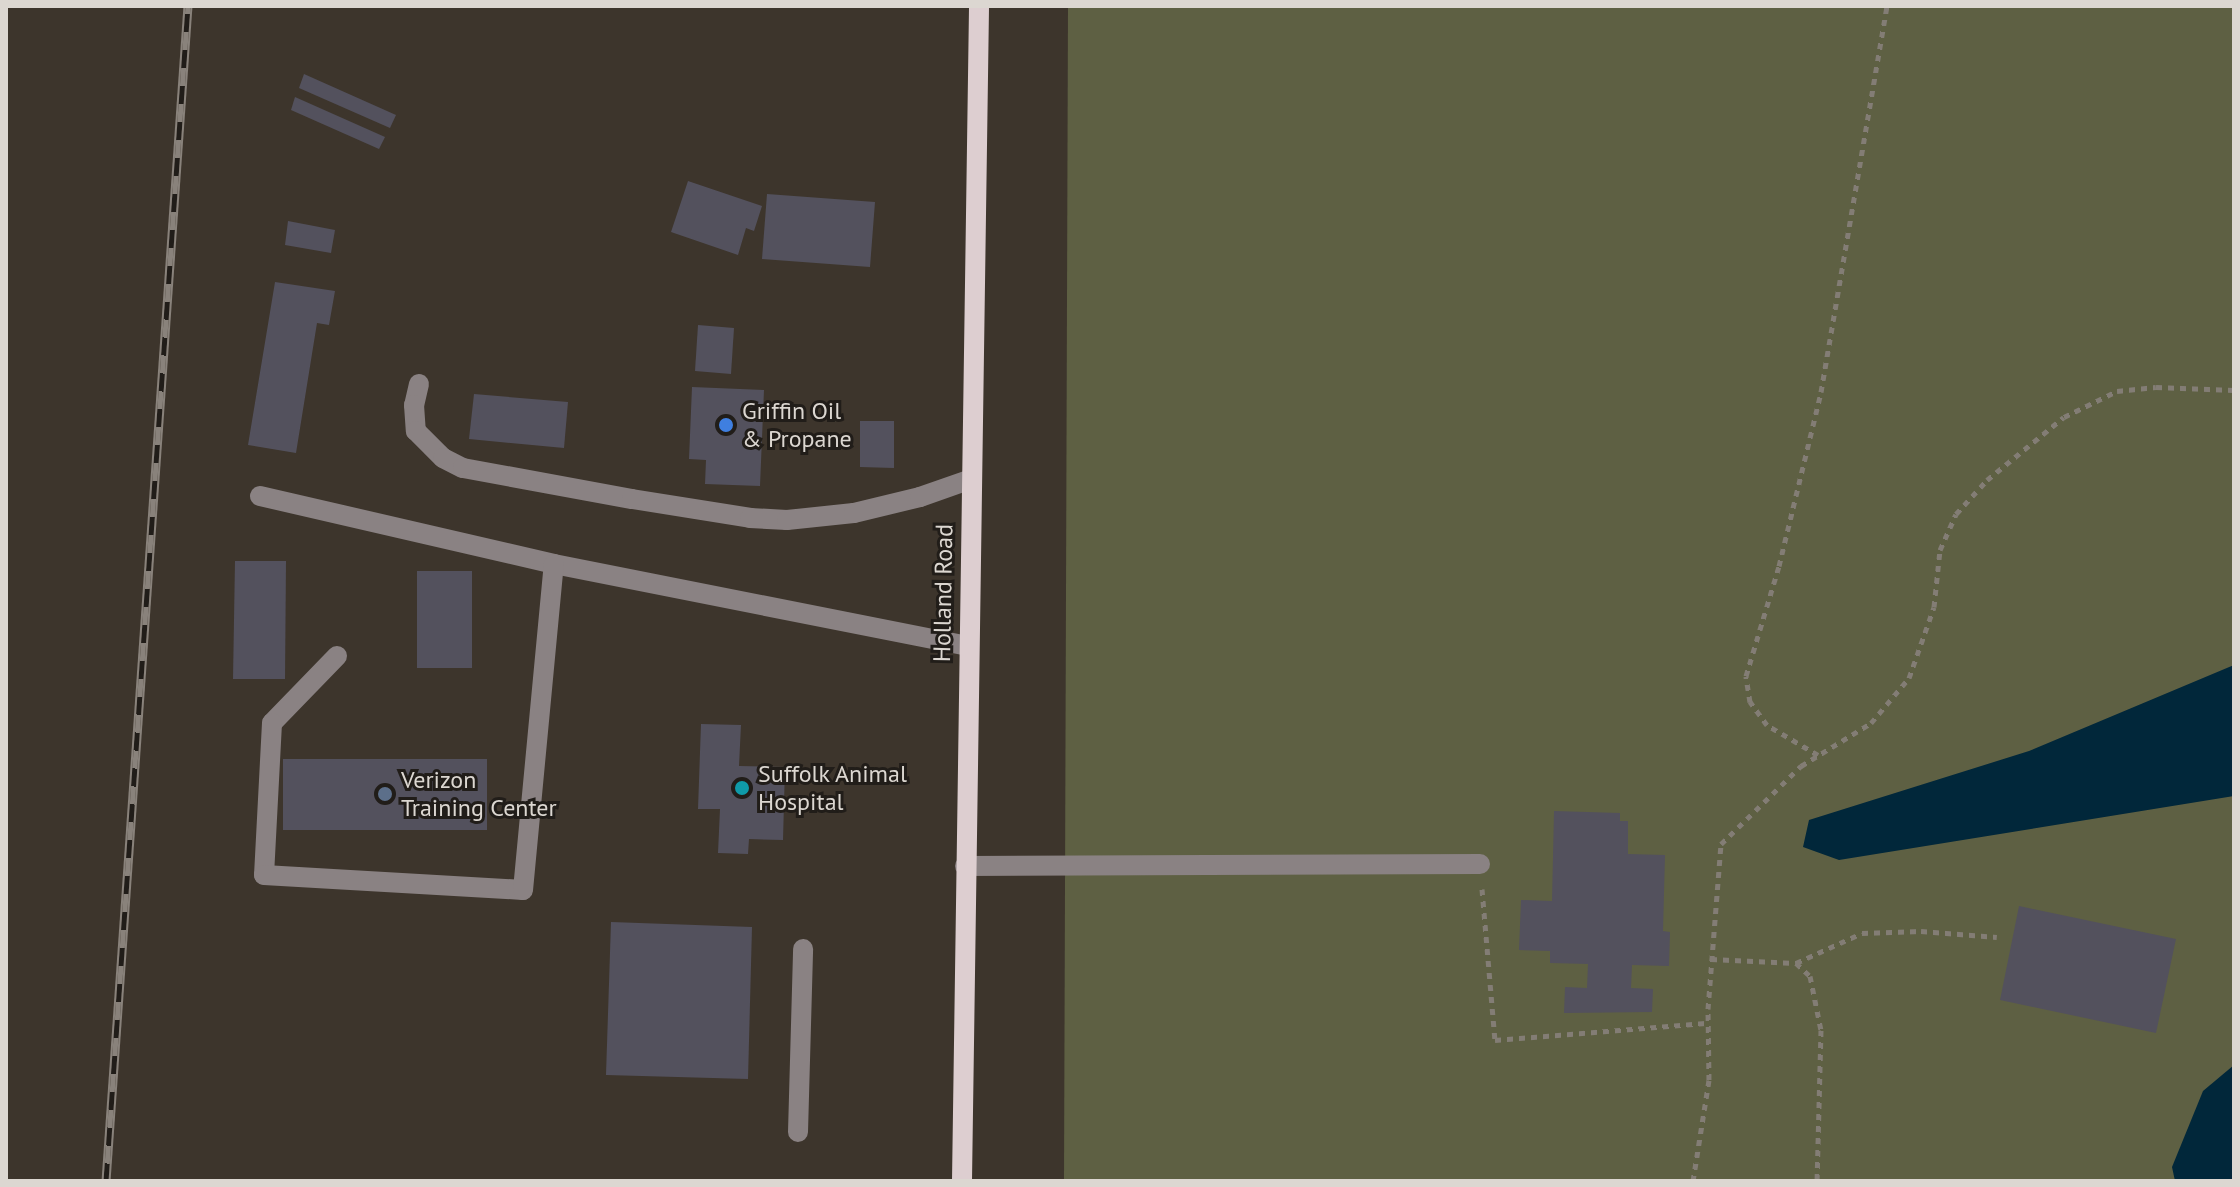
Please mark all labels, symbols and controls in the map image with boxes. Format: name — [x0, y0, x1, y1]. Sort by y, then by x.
place label: Griffin Oil & Propane — [742, 397, 852, 453]
marker: Griffin Oil & Propane — [717, 416, 735, 434]
street label: Holland Road — [927, 524, 959, 662]
place label: Suffolk Animal Hospital — [758, 760, 909, 816]
place label: Verizon Training Center — [401, 766, 557, 822]
marker: Suffolk Animal Hospital — [733, 779, 751, 797]
marker: Verizon Training Center — [376, 785, 394, 803]

